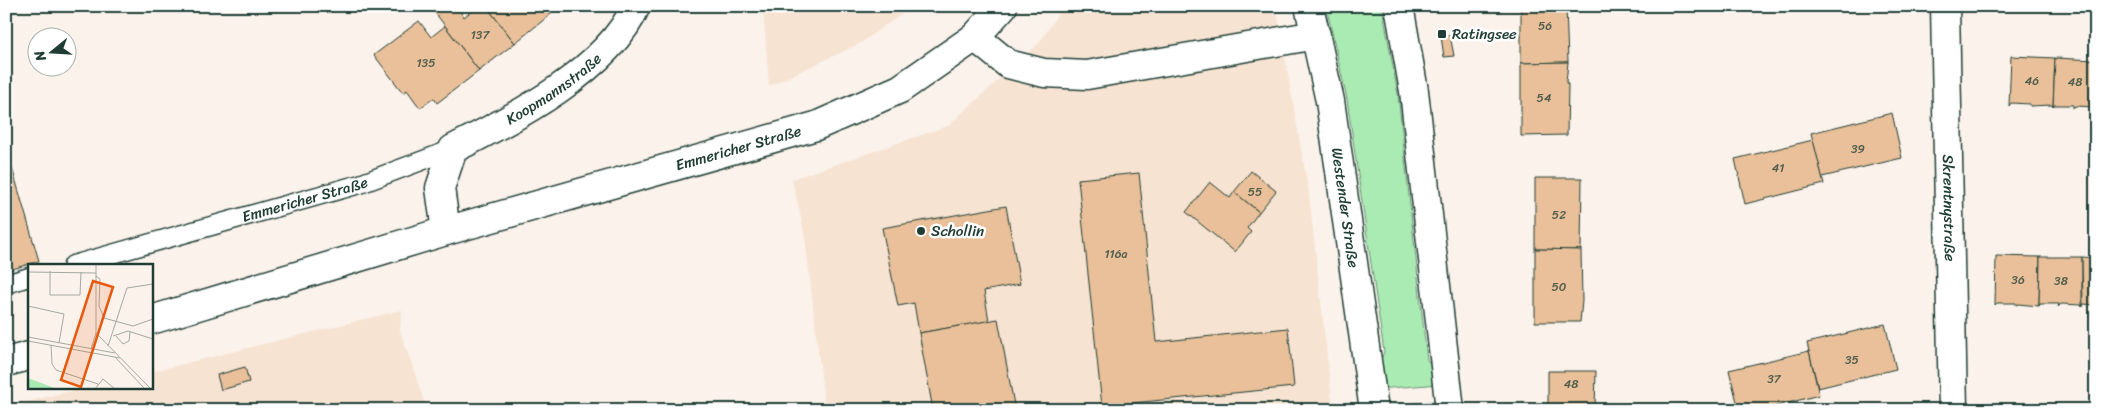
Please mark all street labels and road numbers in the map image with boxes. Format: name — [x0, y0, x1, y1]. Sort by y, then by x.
street label: Koopmannstraße — [501, 46, 608, 132]
street label: Emmericher Straße — [672, 118, 805, 178]
street label: Westender Straße — [1324, 146, 1367, 270]
street label: Skrentnystraße — [1935, 154, 1963, 262]
street label: Emmericher Straße — [239, 169, 372, 230]

